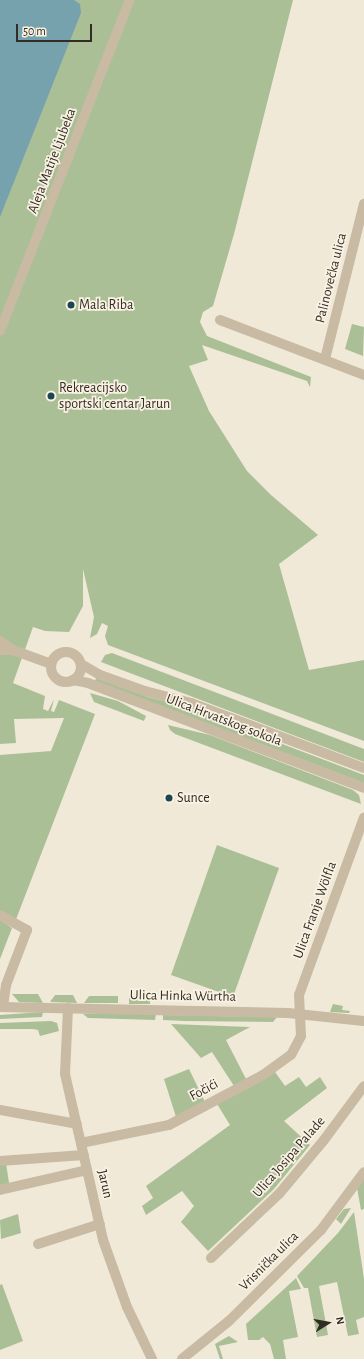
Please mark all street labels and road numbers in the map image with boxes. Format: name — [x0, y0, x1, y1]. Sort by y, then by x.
street label: Aleja Matije Ljubeka — [24, 106, 80, 216]
street label: Palinovečka ulica — [312, 231, 350, 325]
street label: Ulica Hrvatskog sokola — [164, 690, 284, 750]
street label: Ulica Franje Wölfla — [290, 859, 340, 961]
street label: Ulica Hinka Würtha — [130, 987, 236, 1005]
street label: Fočići — [187, 1076, 221, 1104]
street label: Ulica Josipa Palade — [249, 1113, 329, 1201]
street label: Jarun — [94, 1168, 116, 1200]
street label: Vrisnička ulica — [236, 1228, 302, 1294]

